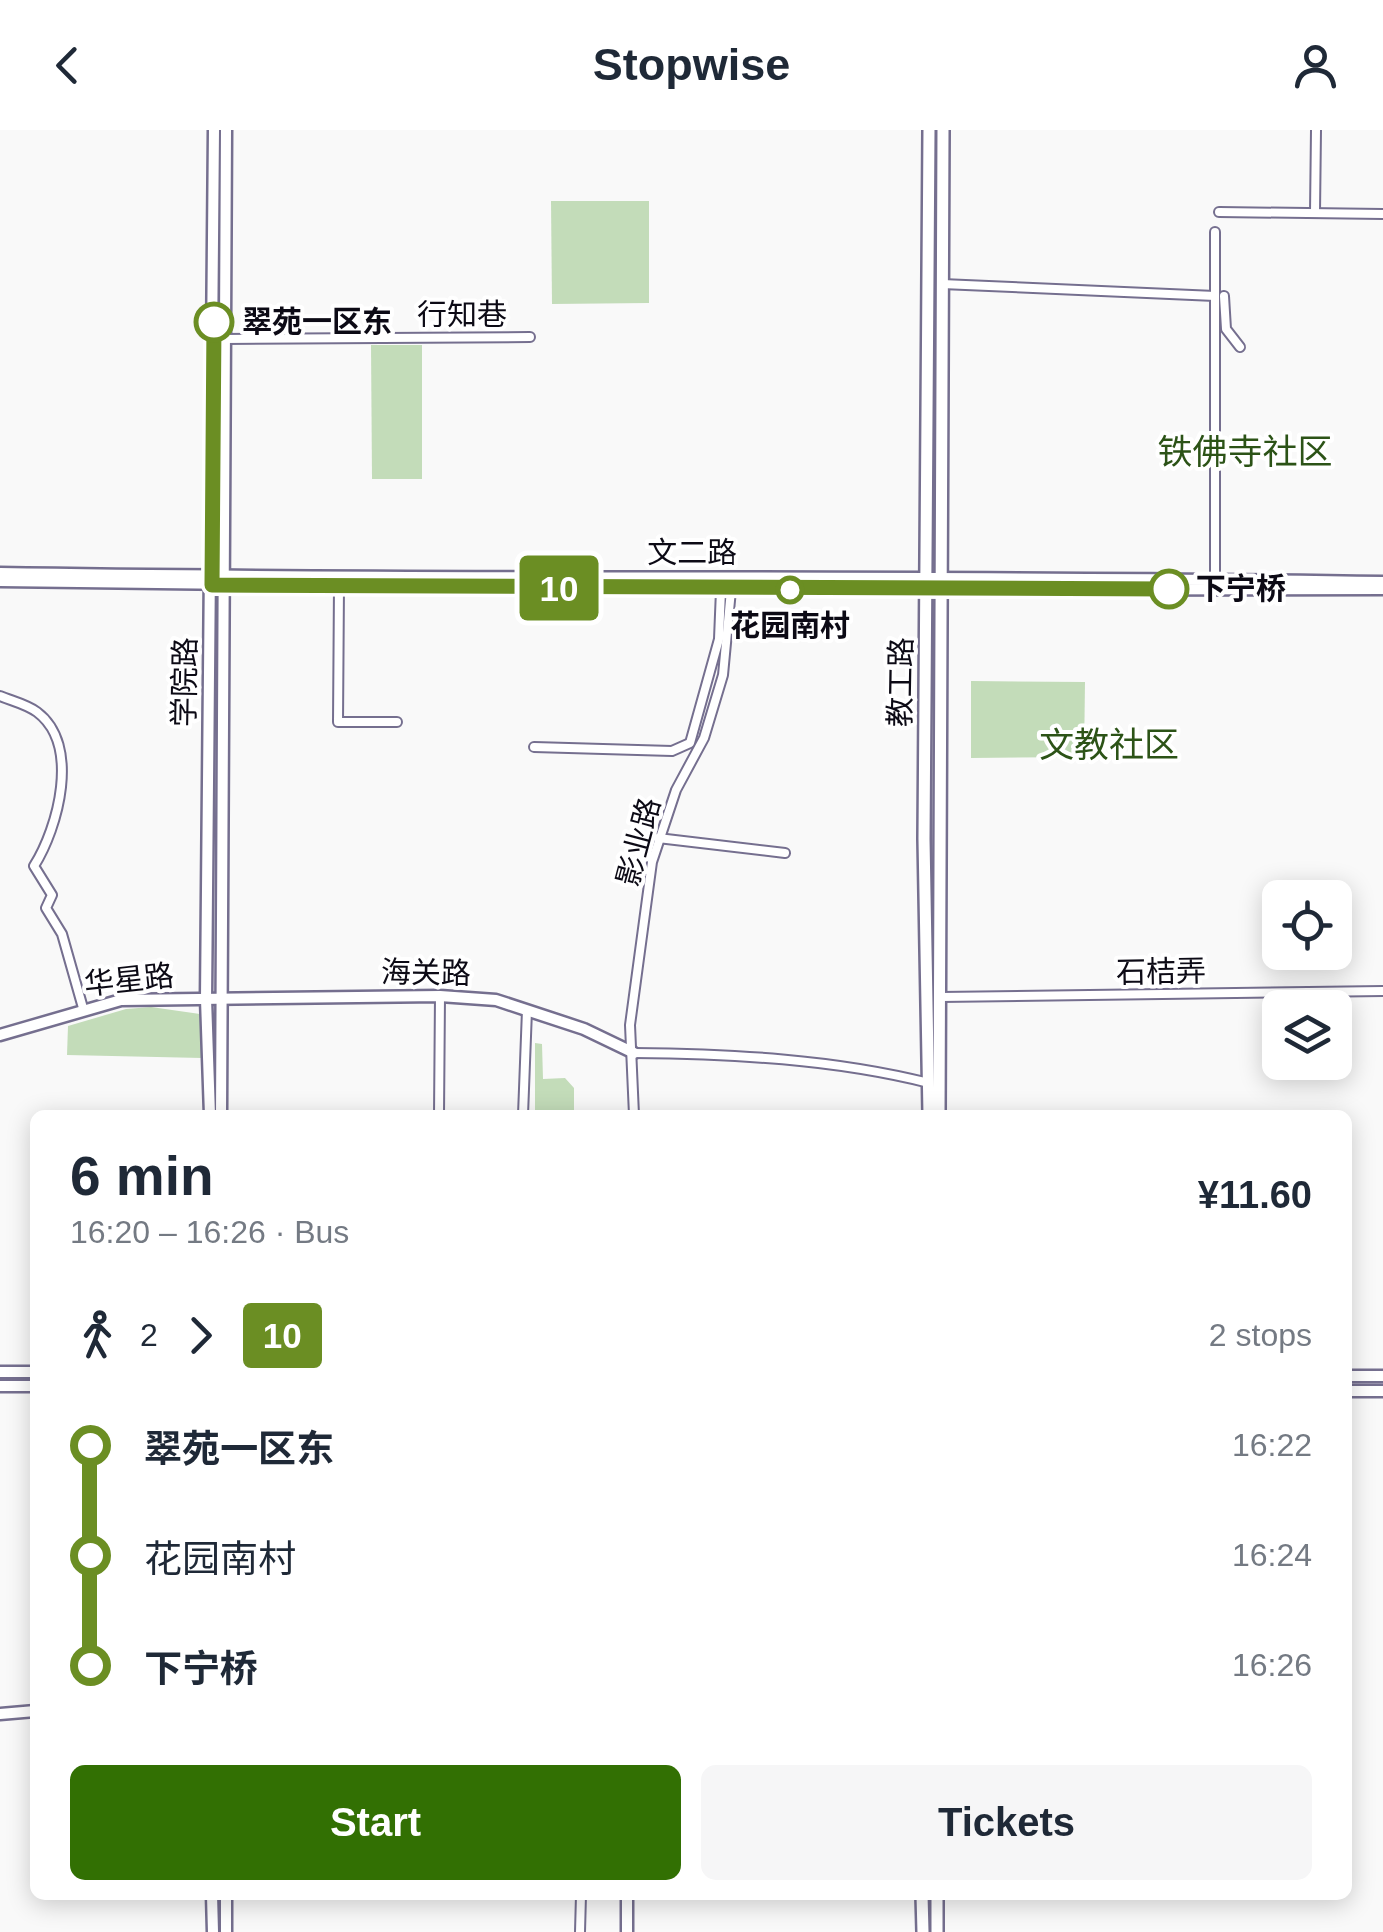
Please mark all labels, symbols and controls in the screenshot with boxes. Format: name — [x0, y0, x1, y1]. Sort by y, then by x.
icon: back — [40, 38, 95, 93]
icon: person — [1288, 38, 1343, 93]
text: Stopwise — [593, 39, 790, 90]
street label: 行知巷 — [417, 298, 507, 331]
marker: 翠苑一区东 — [195, 303, 233, 341]
place label: 翠苑一区东 — [242, 305, 392, 338]
district label: 铁佛寺社区 — [1157, 432, 1333, 471]
street label: 文二路 — [647, 536, 737, 569]
line badge: 10 — [514, 556, 604, 620]
text: 10 — [540, 569, 578, 608]
marker: 下宁桥 — [1150, 570, 1188, 608]
place label: 下宁桥 — [1196, 572, 1286, 605]
marker: 花园南村 — [777, 577, 803, 603]
place label: 花园南村 — [730, 609, 850, 642]
street label: 学院路 — [167, 637, 202, 727]
street label: 教工路 — [883, 637, 918, 727]
district label: 文教社区 — [1039, 725, 1179, 764]
street label: 影业路 — [611, 794, 666, 890]
map controls — [1262, 880, 1352, 1080]
button: locate — [1262, 880, 1352, 970]
street label: 石桔弄 — [1116, 954, 1206, 989]
street label: 海关路 — [381, 955, 471, 990]
street label: 华星路 — [82, 958, 175, 1001]
button: layers — [1262, 990, 1352, 1080]
text: 6 min — [70, 1145, 214, 1207]
text: ¥11.60 — [1198, 1174, 1312, 1216]
text: 16:20 – 16:26 · Bus — [70, 1214, 349, 1250]
icon: walk — [70, 1308, 125, 1363]
icon: forward — [173, 1308, 228, 1363]
text: 10 — [263, 1316, 302, 1355]
text: 2 — [140, 1317, 158, 1353]
text: 2 stops — [1209, 1317, 1312, 1353]
text: 16:22 — [1232, 1427, 1312, 1463]
text: 翠苑一区东 — [144, 1428, 334, 1470]
text: 16:24 — [1232, 1537, 1312, 1573]
text: 花园南村 — [144, 1538, 296, 1580]
text: 16:26 — [1232, 1647, 1312, 1683]
text: 下宁桥 — [144, 1648, 258, 1690]
button: Start — [70, 1765, 681, 1880]
button: Tickets — [701, 1765, 1312, 1880]

